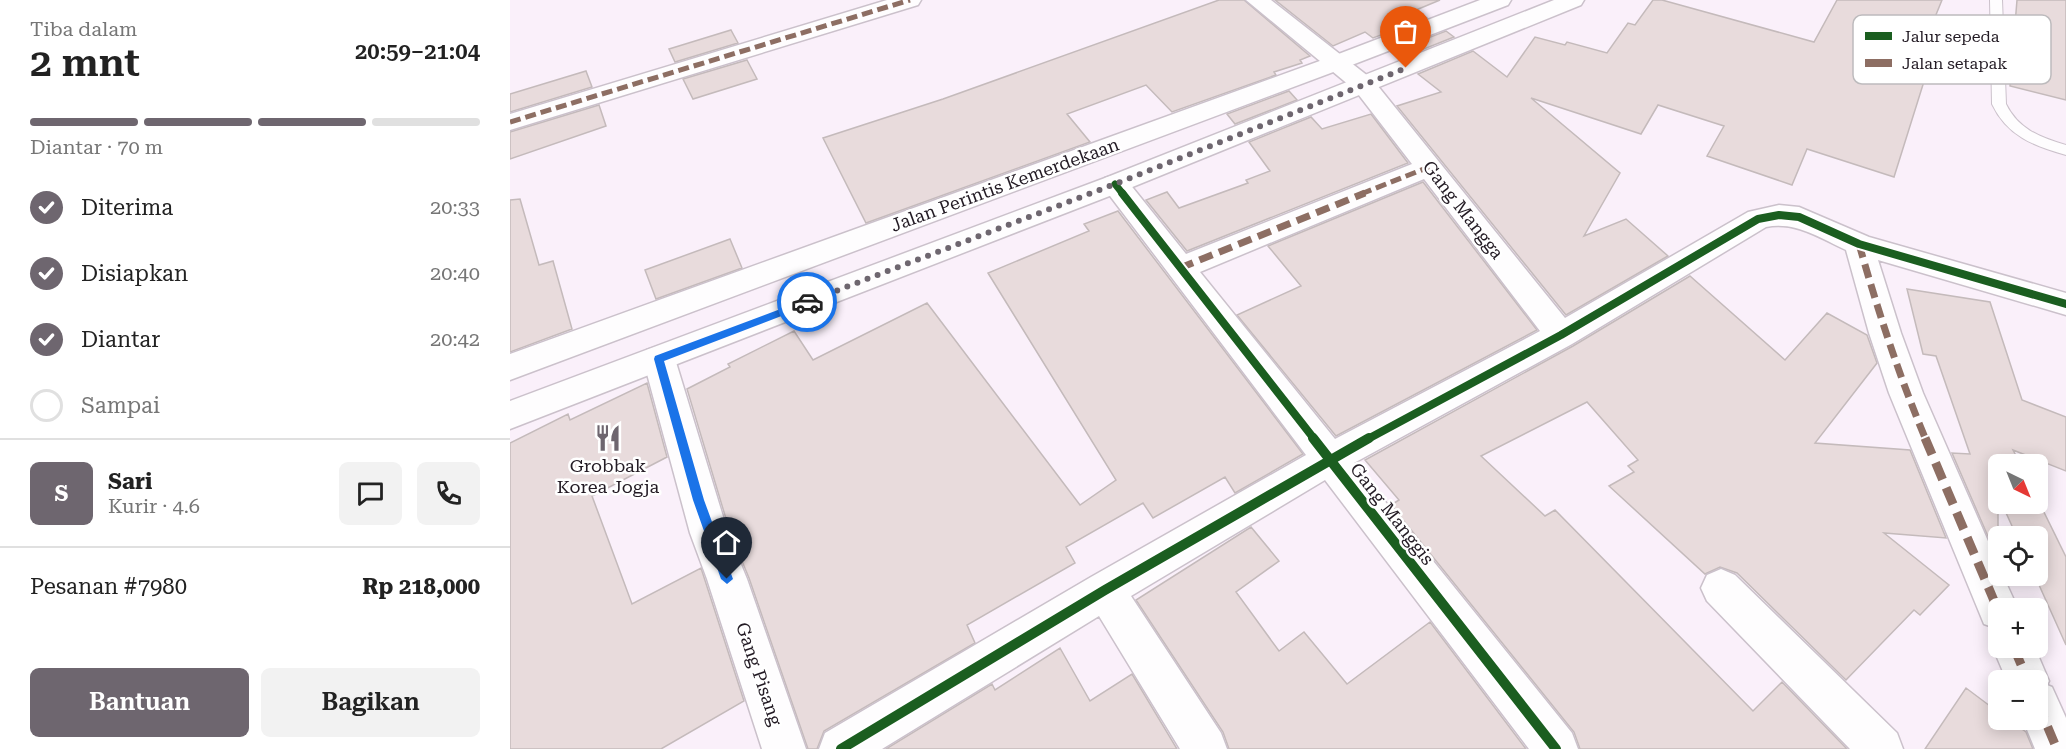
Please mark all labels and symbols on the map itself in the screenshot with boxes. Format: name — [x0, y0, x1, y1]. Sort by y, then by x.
pin — [1380, 6, 1431, 68]
legend — [1853, 15, 2051, 84]
text: Jalur sepeda — [1902, 27, 2000, 46]
text: Jalan setapak — [1902, 54, 2007, 73]
street label: Jalan Perintis Kemerdekaan — [888, 133, 1122, 236]
street label: Gang Mangga — [1419, 156, 1508, 263]
courier — [777, 272, 837, 332]
restaurant icon: Grobbak Korea Jogja — [593, 423, 623, 453]
north arrow — [1988, 454, 2048, 514]
place label: Grobbak Korea Jogja — [557, 455, 659, 497]
street label: Gang Manggis — [1346, 458, 1439, 569]
pin — [701, 517, 752, 579]
street label: Gang Pisang — [732, 619, 787, 729]

